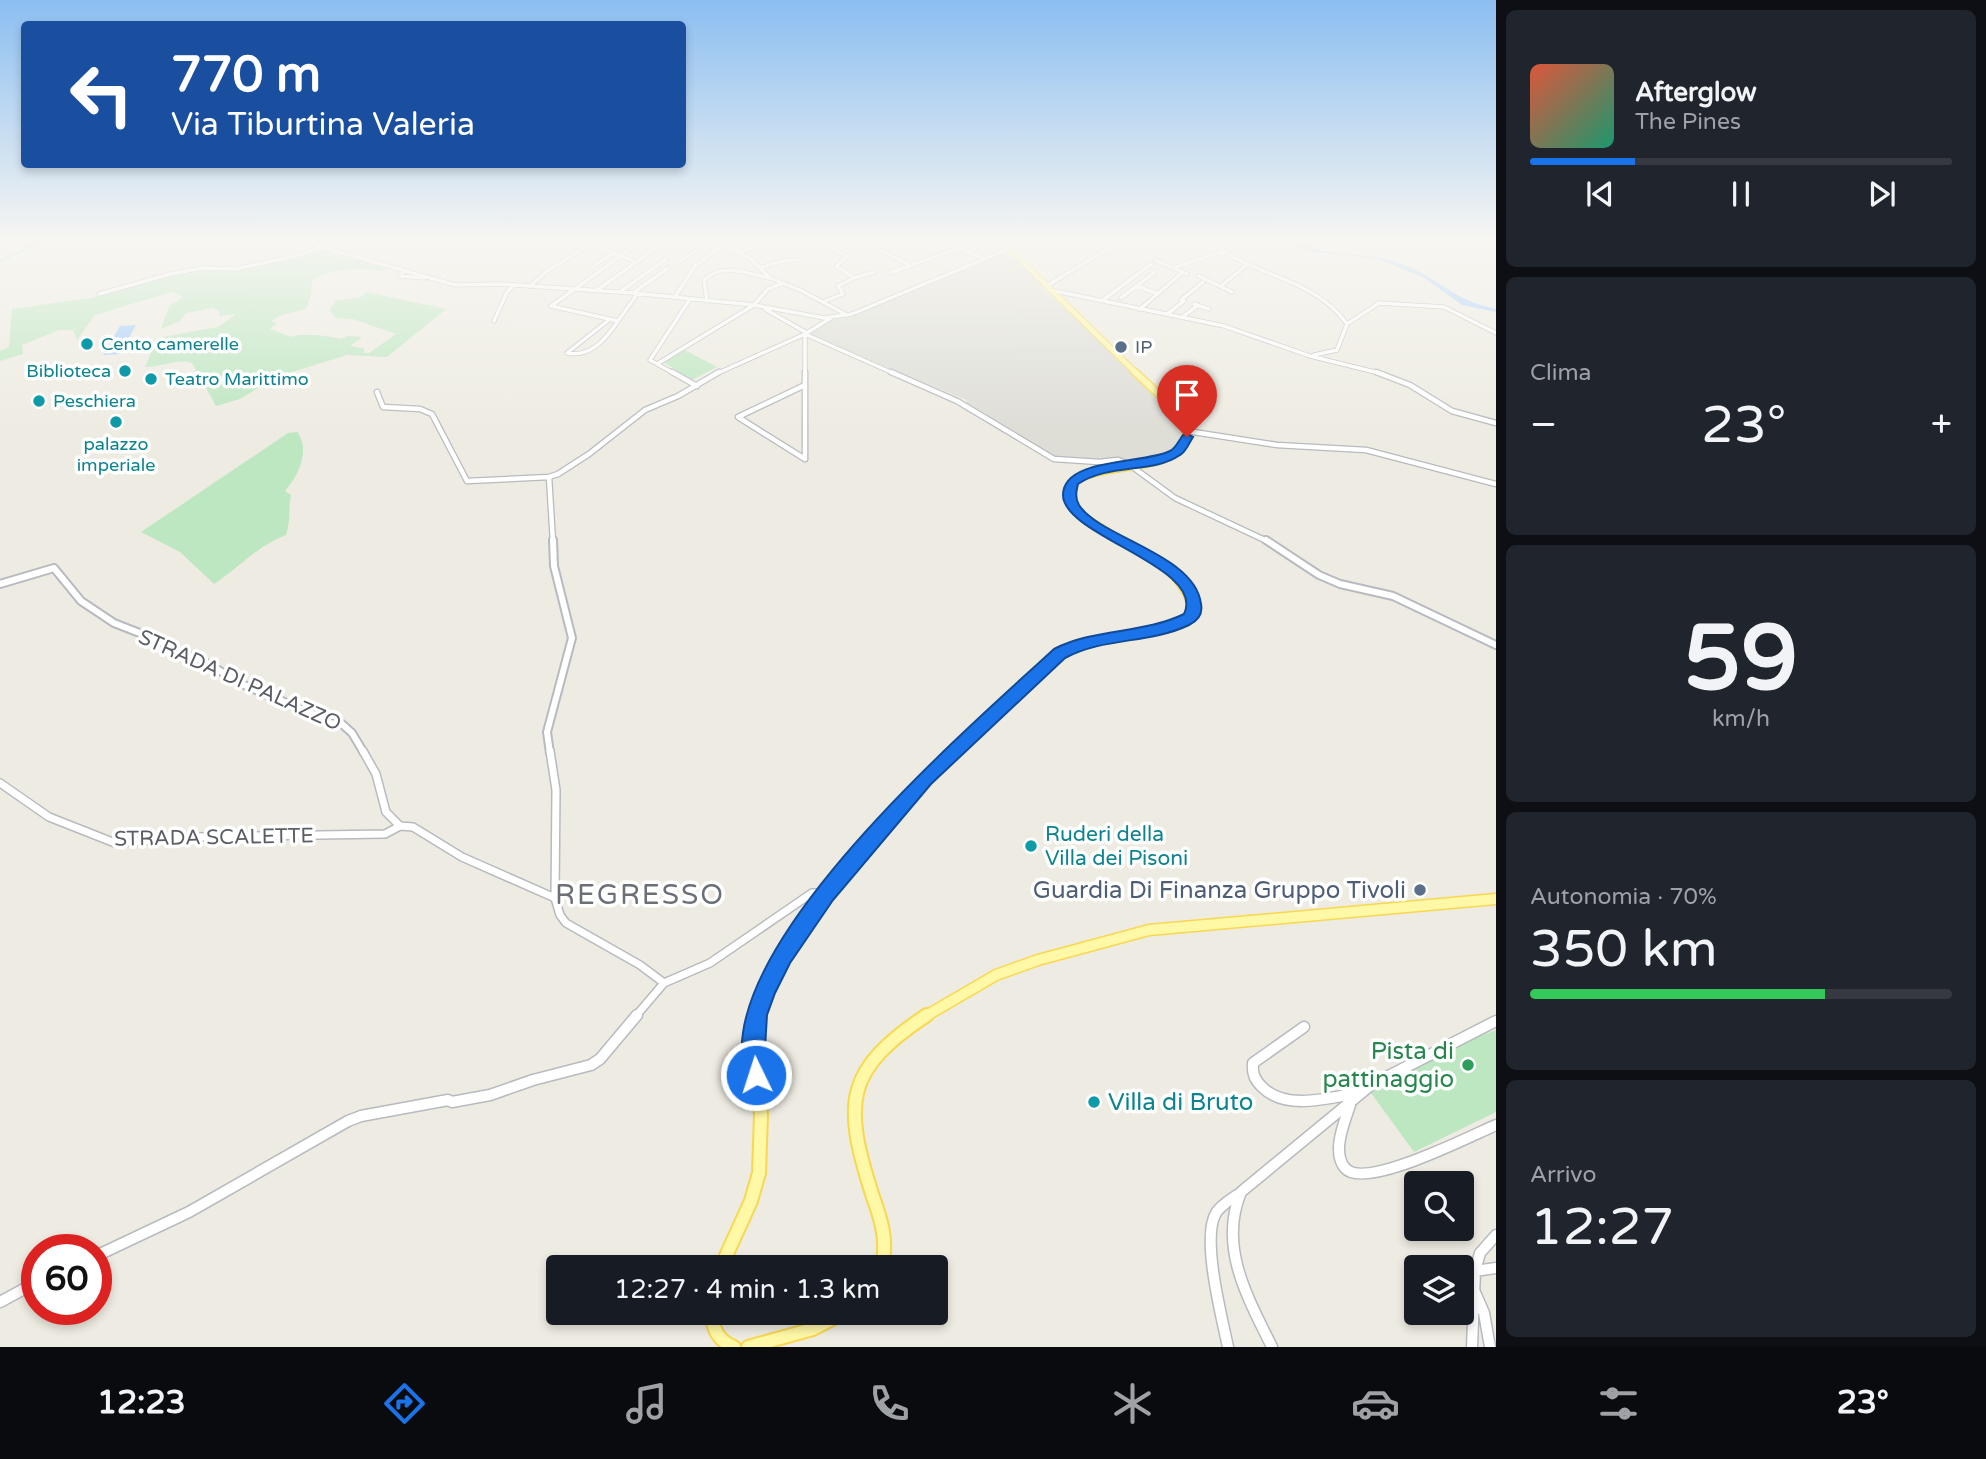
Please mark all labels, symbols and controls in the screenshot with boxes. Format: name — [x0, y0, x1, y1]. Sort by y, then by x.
text: 770 m — [171, 46, 321, 105]
icon: left — [56, 49, 147, 140]
text: Afterglow — [1635, 77, 1757, 108]
text: Via Tiburtina Valeria — [171, 106, 475, 144]
text: The Pines — [1635, 108, 1741, 136]
icon: previous — [1581, 175, 1619, 213]
icon: pause — [1722, 175, 1760, 213]
icon: next — [1863, 175, 1901, 213]
place label: Cento camerelle — [101, 333, 239, 355]
marker: Cento camerelle — [79, 336, 95, 352]
place label: IP — [1135, 336, 1152, 358]
marker: IP — [1113, 339, 1129, 355]
text: Clima — [1530, 359, 1591, 387]
place label: Biblioteca — [26, 360, 111, 382]
marker: Biblioteca — [117, 363, 133, 379]
pin — [1157, 365, 1217, 437]
place label: Teatro Marittimo — [165, 368, 309, 390]
marker: Teatro Marittimo — [143, 371, 159, 387]
icon: arrive — [1168, 376, 1206, 414]
place label: Peschiera — [53, 390, 136, 412]
marker: Peschiera — [31, 393, 47, 409]
text: 23° — [1701, 394, 1786, 457]
text: − — [1530, 402, 1557, 448]
text: + — [1931, 402, 1952, 448]
marker: palazzo imperiale — [108, 414, 124, 430]
place label: palazzo imperiale — [77, 433, 155, 476]
text: 59 — [1684, 604, 1798, 714]
street label: STRADA DI PALAZZO — [134, 624, 345, 736]
text: km/h — [1712, 705, 1770, 733]
place label: Ruderi della Villa dei Pisoni — [1045, 822, 1188, 871]
street label: STRADA SCALETTE — [114, 823, 314, 852]
marker: Ruderi della Villa dei Pisoni — [1023, 838, 1039, 854]
place label: Guardia Di Finanza Gruppo Tivoli — [1033, 876, 1406, 905]
district label: REGRESSO — [555, 878, 725, 912]
marker: Guardia Di Finanza Gruppo Tivoli — [1412, 882, 1428, 898]
text: Autonomia · 70% — [1530, 883, 1717, 911]
text: 350 km — [1530, 918, 1718, 981]
place label: Pista di pattinaggio — [1322, 1037, 1454, 1094]
position arrow — [719, 1038, 793, 1112]
marker: Pista di pattinaggio — [1460, 1057, 1476, 1073]
place label: Villa di Bruto — [1108, 1088, 1253, 1117]
marker: Villa di Bruto — [1086, 1094, 1102, 1110]
text: Arrivo — [1530, 1161, 1596, 1189]
map controls — [1404, 1171, 1474, 1325]
button: search — [1404, 1171, 1474, 1241]
text: 12:27 — [1530, 1196, 1674, 1259]
speed limit sign: 60 — [21, 1234, 112, 1325]
button: layers — [1404, 1255, 1474, 1325]
text: 12:27 · 4 min · 1.3 km — [614, 1274, 880, 1305]
icon: directions — [380, 1379, 429, 1428]
icon: music — [622, 1379, 671, 1428]
icon: phone — [865, 1379, 914, 1428]
icon: climate — [1108, 1379, 1157, 1428]
icon: car — [1351, 1379, 1400, 1428]
icon: filters — [1594, 1379, 1643, 1428]
text: 12:23 — [97, 1384, 186, 1422]
text: 23° — [1837, 1384, 1889, 1422]

